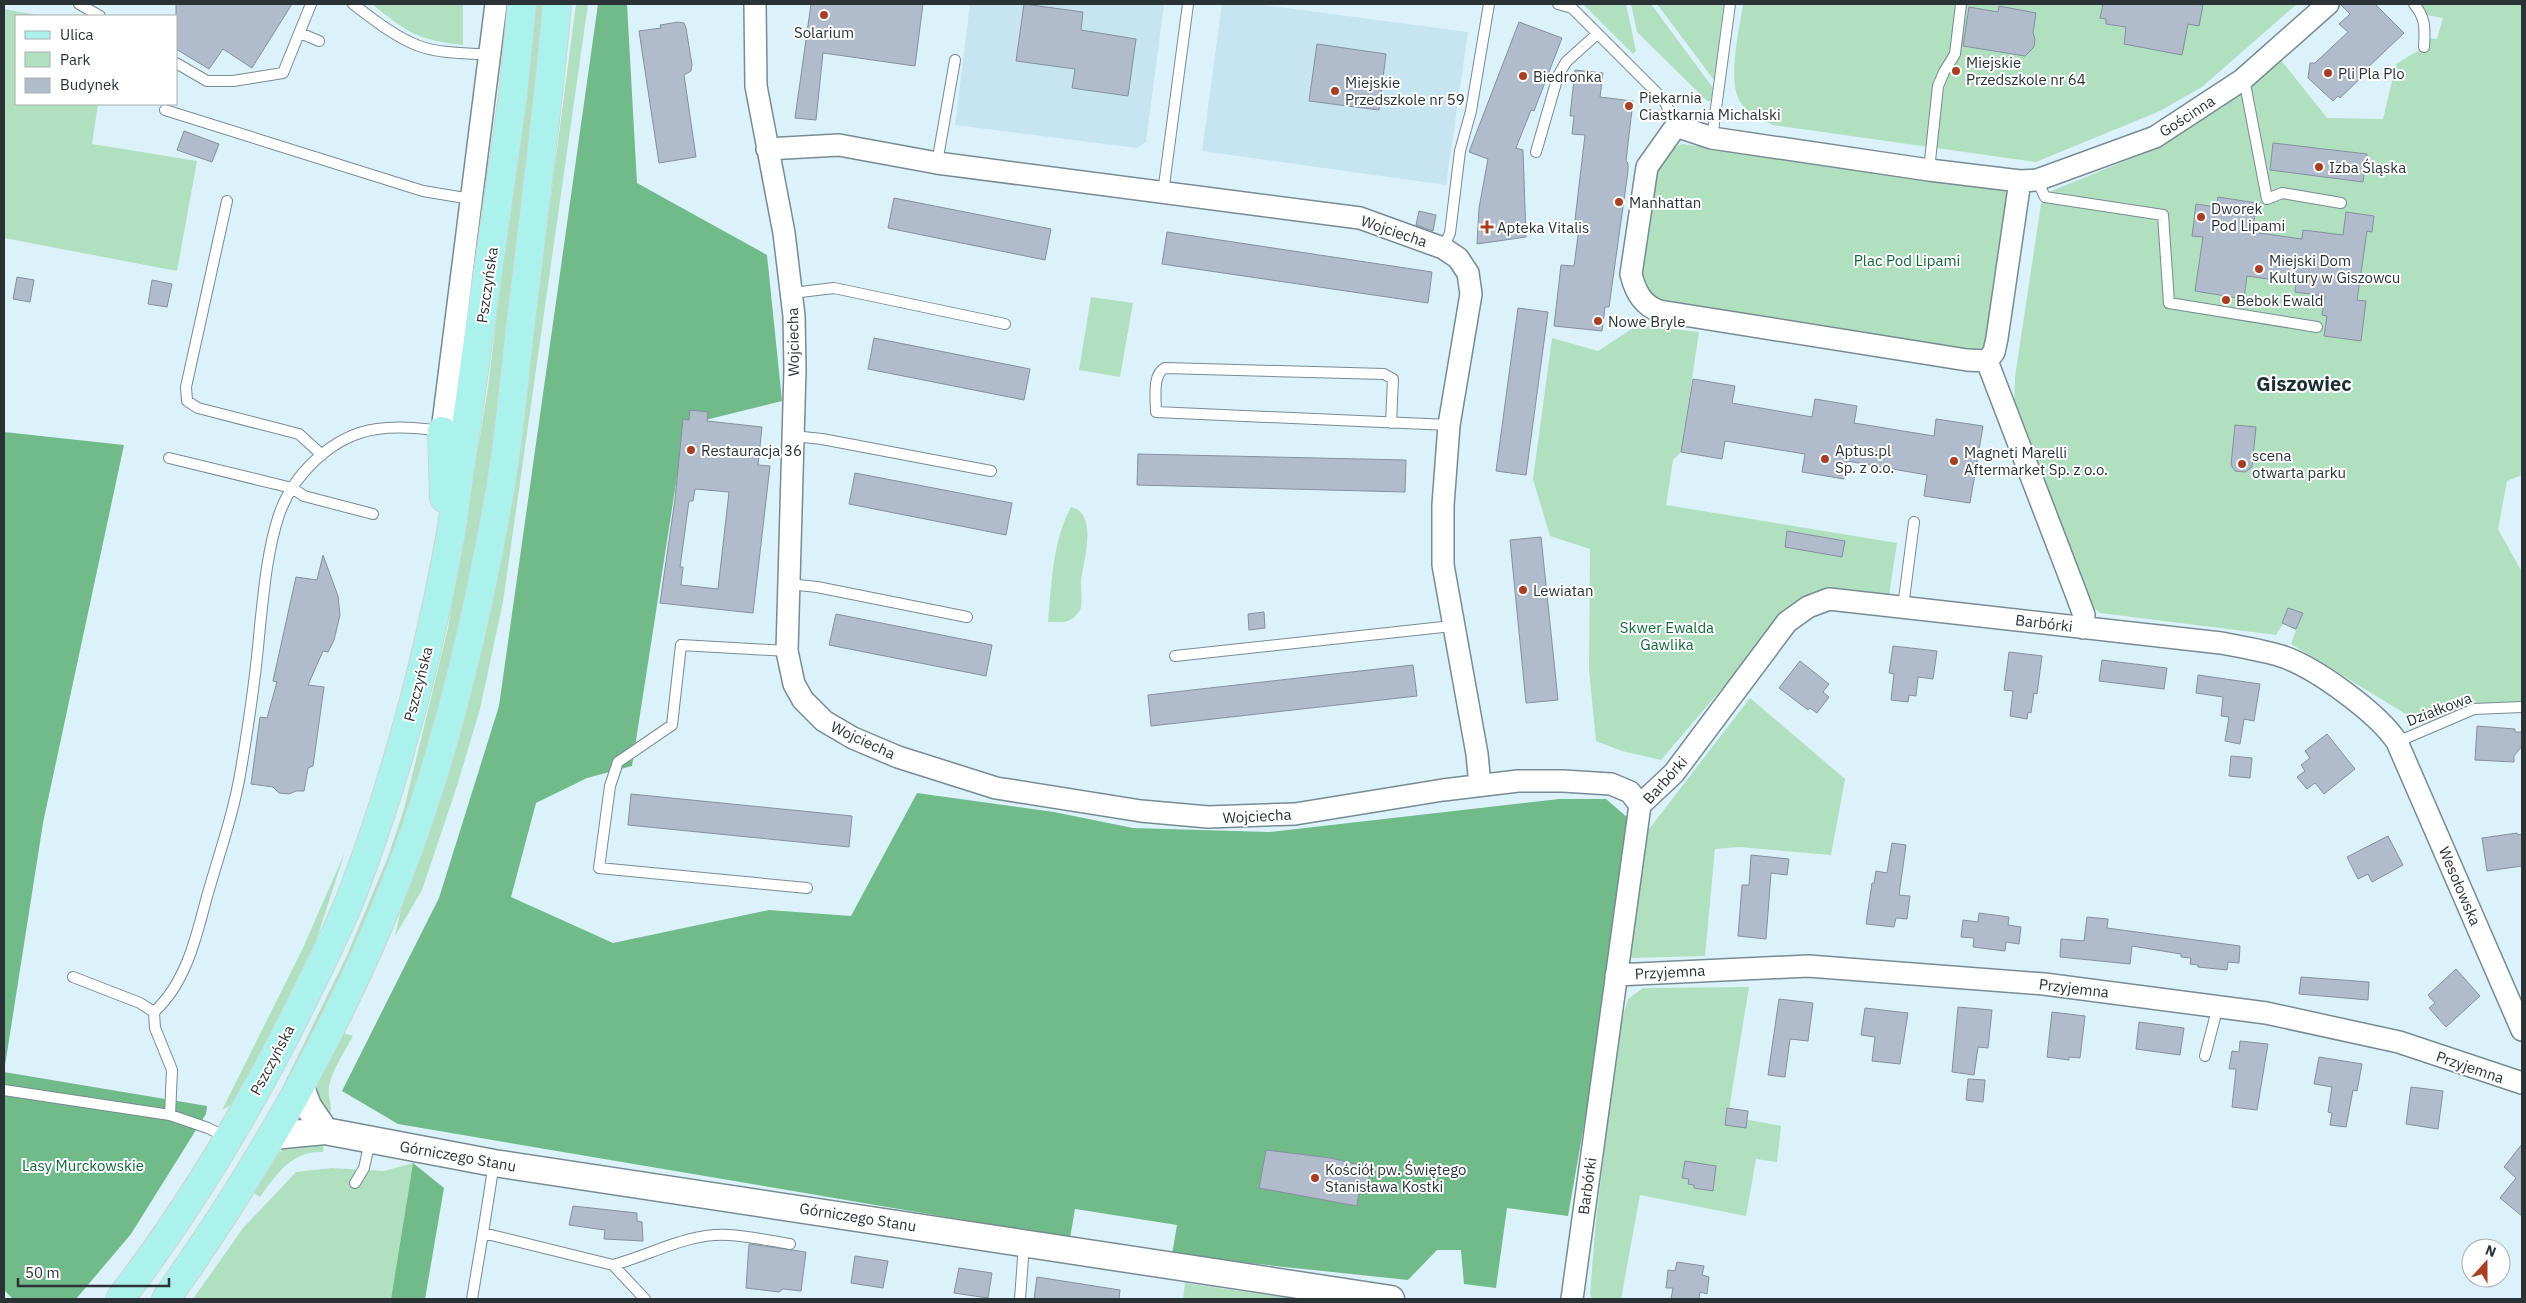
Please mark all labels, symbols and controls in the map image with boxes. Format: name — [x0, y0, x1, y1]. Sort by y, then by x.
marker: Solarium — [818, 9, 830, 21]
legend — [15, 15, 178, 105]
place label: Solarium — [794, 23, 854, 42]
text: Ulica — [60, 25, 94, 44]
text: Park — [60, 50, 90, 69]
place label: Miejskie Przedszkole nr 64 — [1966, 53, 2086, 89]
place label: Pli Pla Plo — [2338, 64, 2405, 83]
marker: Miejskie Przedszkole nr 64 — [1950, 65, 1962, 77]
place label: Biedronka — [1533, 67, 1602, 86]
marker: Pli Pla Plo — [2322, 67, 2334, 79]
marker: Biedronka — [1517, 70, 1529, 82]
place label: Miejskie Przedszkole nr 59 — [1345, 73, 1465, 109]
text: Budynek — [60, 75, 119, 94]
marker: Miejskie Przedszkole nr 59 — [1329, 85, 1341, 97]
place label: Piekarnia Ciastkarnia Michalski — [1639, 88, 1781, 124]
street label: Gościnna — [2156, 91, 2218, 141]
marker: Piekarnia Ciastkarnia Michalski — [1623, 100, 1635, 112]
place label: Izba Śląska — [2329, 158, 2406, 177]
marker: Izba Śląska — [2313, 161, 2325, 173]
place label: Manhattan — [1629, 193, 1701, 212]
marker: Manhattan — [1613, 196, 1625, 208]
place label: Dworek Pod Lipami — [2211, 199, 2285, 235]
street label: Wojciecha — [1358, 211, 1430, 251]
marker: Dworek Pod Lipami — [2195, 211, 2207, 223]
place label: Apteka Vitalis — [1497, 218, 1589, 237]
marker: Apteka Vitalis — [1481, 221, 1493, 233]
street label: Pszczyńska — [472, 246, 502, 324]
park label: Plac Pod Lipami — [1854, 251, 1960, 270]
place label: Miejski Dom Kultury w Giszowcu — [2269, 251, 2400, 287]
marker: Miejski Dom Kultury w Giszowcu — [2253, 263, 2265, 275]
place label: Bebok Ewald — [2236, 291, 2324, 310]
marker: Bebok Ewald — [2220, 294, 2232, 306]
street label: Wojciecha — [783, 307, 803, 377]
place label: Nowe Bryle — [1608, 312, 1685, 331]
marker: Nowe Bryle — [1592, 315, 1604, 327]
district label: Giszowiec — [2256, 370, 2352, 397]
place label: Restauracja 36 — [701, 441, 802, 460]
place label: Aptus.pl Sp. z o.o. — [1835, 441, 1894, 477]
place label: Magneti Marelli Aftermarket Sp. z o.o. — [1964, 443, 2108, 479]
marker: Restauracja 36 — [685, 444, 697, 456]
place label: scena otwarta parku — [2252, 446, 2346, 482]
marker: Aptus.pl Sp. z o.o. — [1819, 453, 1831, 465]
marker: Magneti Marelli Aftermarket Sp. z o.o. — [1948, 455, 1960, 467]
marker: scena otwarta parku — [2236, 458, 2248, 470]
place label: Lewiatan — [1533, 581, 1594, 600]
marker: Lewiatan — [1517, 584, 1529, 596]
street label: Barbórki — [2014, 610, 2074, 636]
park label: Skwer Ewalda Gawlika — [1620, 618, 1714, 654]
street label: Pszczyńska — [400, 645, 436, 723]
street label: Działkowa — [2404, 688, 2474, 730]
street label: Wojciecha — [828, 717, 898, 763]
street label: Barbórki — [1639, 752, 1691, 808]
street label: Wojciecha — [1222, 805, 1292, 827]
street label: Wesołowska — [2435, 844, 2485, 928]
street label: Przyjemna — [1634, 961, 1706, 983]
street label: Przyjemna — [2038, 974, 2110, 1002]
street label: Pszczyńska — [246, 1022, 298, 1098]
street label: Przyjemna — [2434, 1047, 2506, 1087]
street label: Górniczego Stanu — [398, 1136, 518, 1176]
park label: Lasy Murckowskie — [22, 1156, 144, 1175]
street label: Barbórki — [1574, 1156, 1600, 1216]
place label: Kościół pw. Świętego Stanisława Kostki — [1325, 1160, 1466, 1196]
marker: Kościół pw. Świętego Stanisława Kostki — [1309, 1172, 1321, 1184]
street label: Górniczego Stanu — [798, 1198, 918, 1236]
north arrow — [2461, 1238, 2511, 1288]
text: N — [2483, 1241, 2499, 1261]
scale bar — [18, 1256, 169, 1288]
text: 50 m — [25, 1263, 60, 1282]

